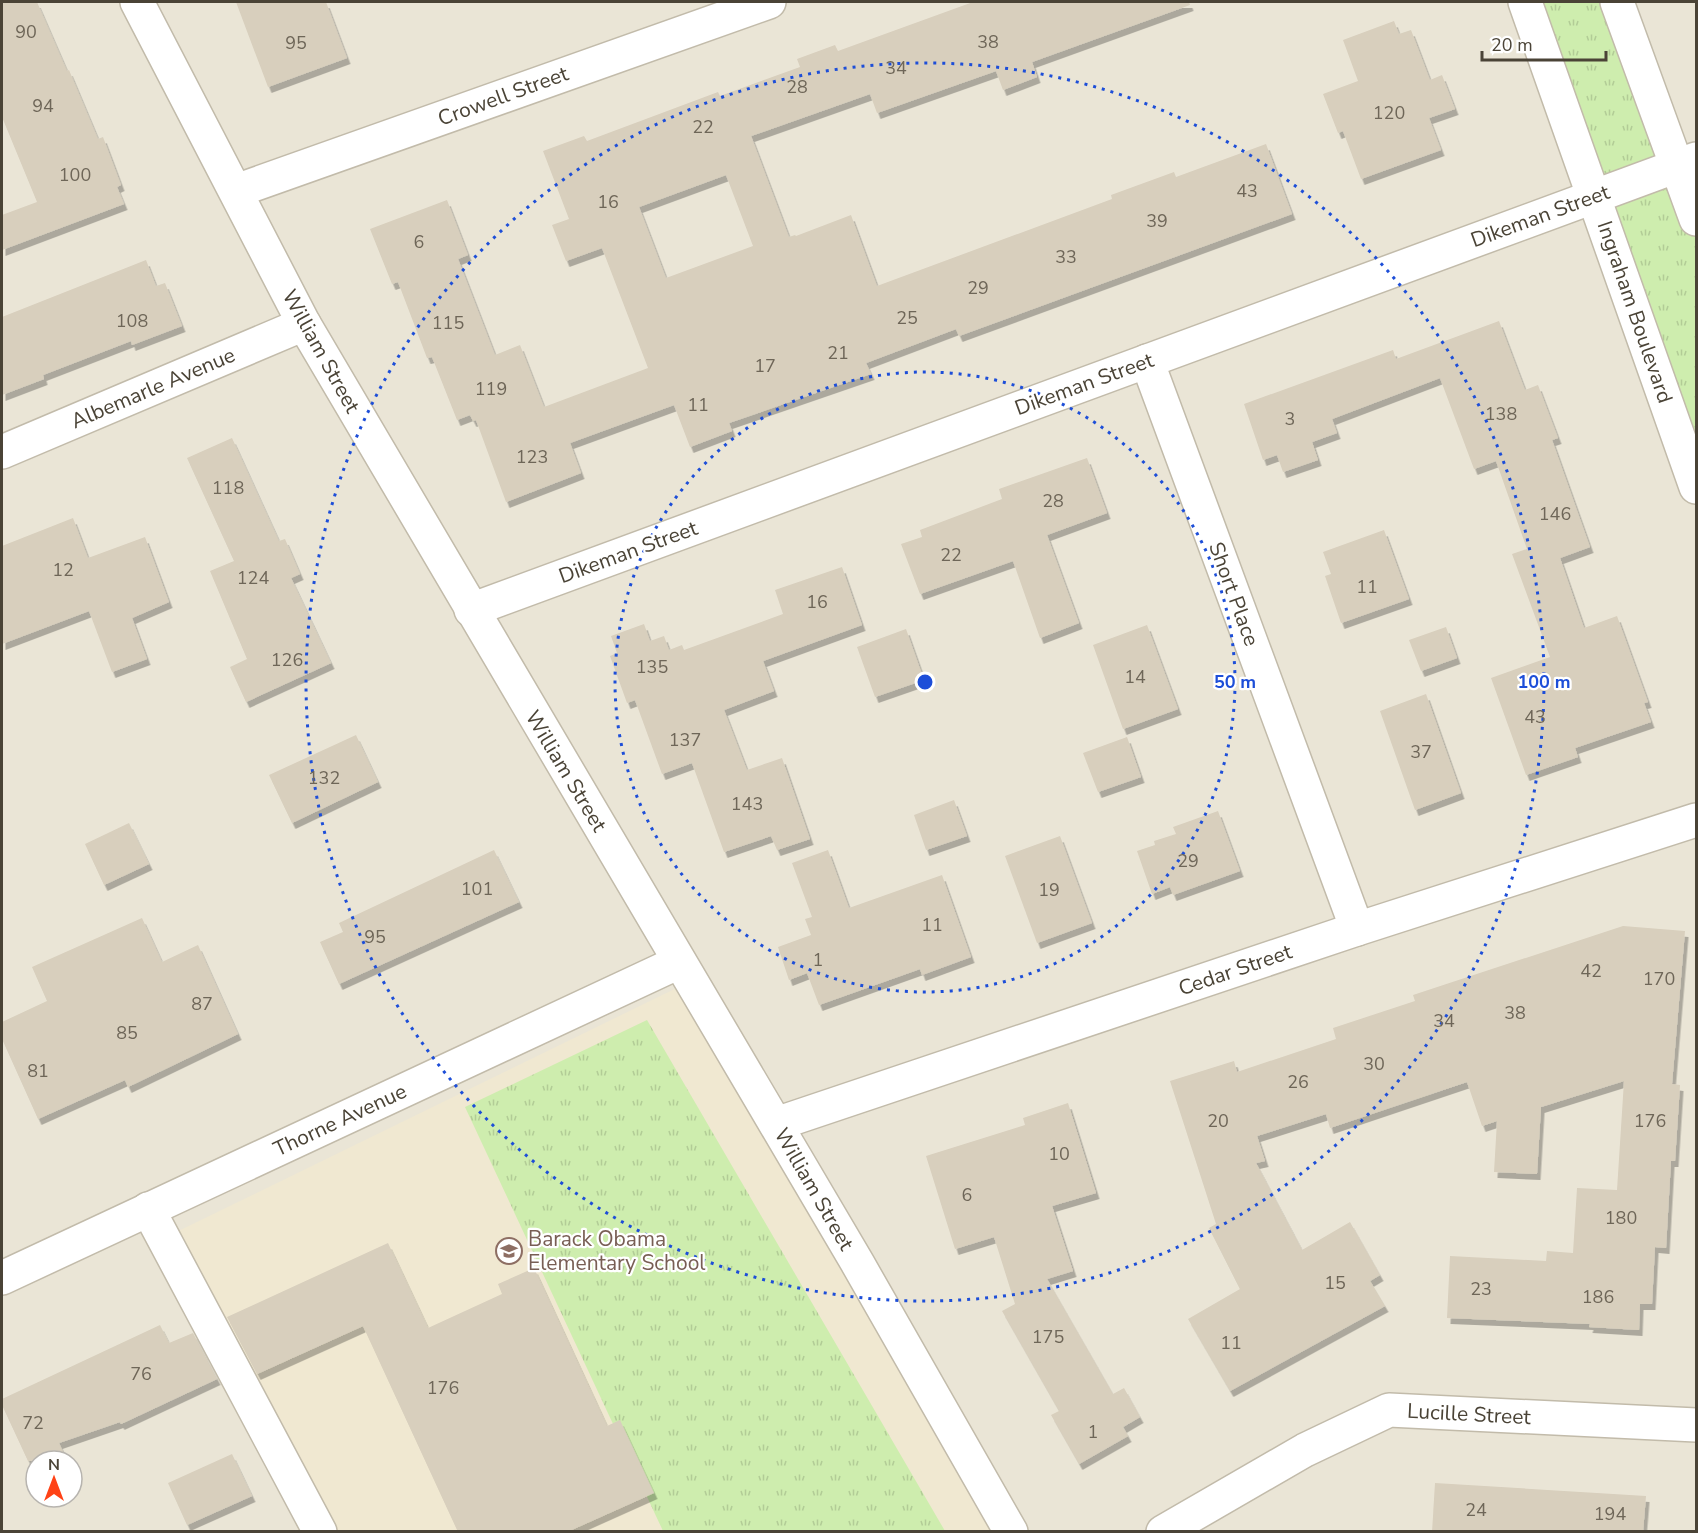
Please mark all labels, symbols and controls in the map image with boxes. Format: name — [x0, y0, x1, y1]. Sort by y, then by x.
house number: 90 — [15, 20, 37, 44]
scale bar — [1482, 24, 1606, 62]
house number: 38 — [977, 30, 999, 54]
house number: 95 — [285, 31, 307, 55]
text: 20 m — [1491, 33, 1533, 57]
house number: 34 — [885, 56, 907, 80]
street label: Crowell Street — [434, 59, 573, 133]
house number: 28 — [786, 75, 808, 99]
house number: 94 — [32, 94, 54, 118]
house number: 120 — [1373, 101, 1405, 125]
house number: 22 — [692, 115, 714, 139]
house number: 100 — [59, 163, 91, 187]
street label: Dikeman Street — [1467, 178, 1614, 254]
house number: 43 — [1236, 179, 1258, 203]
house number: 16 — [597, 190, 619, 214]
house number: 39 — [1146, 209, 1168, 233]
street label: Ingraham Boulevard — [1591, 217, 1679, 407]
house number: 6 — [414, 230, 424, 254]
house number: 33 — [1055, 245, 1077, 269]
house number: 29 — [967, 276, 989, 300]
street label: William Street — [276, 284, 367, 418]
house number: 25 — [896, 306, 918, 330]
house number: 108 — [116, 309, 148, 333]
house number: 115 — [432, 311, 464, 335]
street label: Albemarle Avenue — [67, 341, 239, 435]
house number: 21 — [827, 341, 849, 365]
street label: Dikeman Street — [1011, 346, 1158, 422]
house number: 17 — [754, 354, 776, 378]
house number: 119 — [475, 377, 507, 401]
house number: 11 — [687, 393, 709, 417]
house number: 138 — [1485, 402, 1517, 426]
house number: 3 — [1285, 407, 1295, 431]
house number: 123 — [516, 445, 548, 469]
house number: 118 — [212, 476, 244, 500]
house number: 28 — [1042, 489, 1064, 513]
house number: 146 — [1539, 502, 1571, 526]
street label: Dikeman Street — [555, 514, 702, 590]
street label: Short Place — [1202, 538, 1266, 650]
house number: 22 — [940, 543, 962, 567]
house number: 12 — [52, 558, 74, 582]
house number: 124 — [237, 566, 269, 590]
house number: 11 — [1356, 575, 1378, 599]
house number: 16 — [806, 590, 828, 614]
house number: 126 — [271, 648, 303, 672]
house number: 135 — [636, 655, 668, 679]
house number: 14 — [1124, 665, 1146, 689]
text: 50 m — [1214, 670, 1256, 694]
text: 100 m — [1517, 670, 1571, 694]
centre of rings — [915, 672, 935, 692]
street label: William Street — [519, 705, 614, 838]
house number: 43 — [1524, 705, 1546, 729]
house number: 137 — [669, 728, 701, 752]
house number: 37 — [1410, 740, 1432, 764]
house number: 132 — [308, 766, 340, 790]
house number: 143 — [731, 792, 763, 816]
house number: 29 — [1177, 849, 1199, 873]
house number: 101 — [461, 877, 493, 901]
house number: 19 — [1038, 878, 1060, 902]
house number: 11 — [921, 913, 943, 937]
house number: 95 — [364, 925, 386, 949]
street label: Cedar Street — [1175, 937, 1296, 1002]
house number: 1 — [813, 948, 823, 972]
house number: 42 — [1580, 959, 1602, 983]
house number: 170 — [1643, 967, 1675, 991]
house number: 87 — [191, 992, 213, 1016]
house number: 38 — [1504, 1001, 1526, 1025]
house number: 34 — [1433, 1009, 1455, 1033]
house number: 85 — [116, 1021, 138, 1045]
house number: 30 — [1363, 1052, 1385, 1076]
house number: 81 — [27, 1059, 49, 1083]
house number: 26 — [1287, 1070, 1309, 1094]
street label: Thorne Avenue — [269, 1077, 411, 1163]
house number: 20 — [1207, 1109, 1229, 1133]
house number: 176 — [1634, 1109, 1666, 1133]
street label: William Street — [768, 1123, 861, 1256]
house number: 10 — [1048, 1142, 1070, 1166]
house number: 6 — [962, 1183, 972, 1207]
house number: 180 — [1605, 1206, 1637, 1230]
place label: Barack Obama Elementary School — [528, 1225, 706, 1277]
school or university icon: Barack Obama Elementary School — [494, 1236, 524, 1266]
house number: 15 — [1324, 1271, 1346, 1295]
house number: 23 — [1470, 1277, 1492, 1301]
house number: 186 — [1582, 1285, 1614, 1309]
house number: 175 — [1032, 1325, 1064, 1349]
house number: 11 — [1220, 1331, 1242, 1355]
house number: 76 — [130, 1362, 152, 1386]
house number: 176 — [427, 1376, 459, 1400]
street label: Lucille Street — [1406, 1397, 1532, 1431]
house number: 72 — [22, 1411, 44, 1435]
house number: 1 — [1088, 1420, 1098, 1444]
north arrow — [24, 1449, 84, 1509]
text: N — [48, 1454, 60, 1476]
house number: 24 — [1465, 1498, 1487, 1522]
house number: 194 — [1594, 1502, 1626, 1526]

